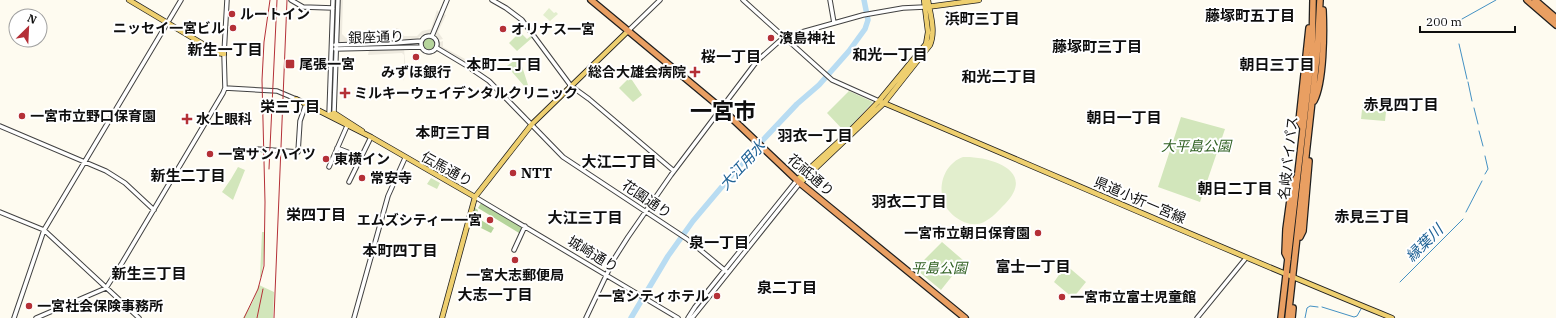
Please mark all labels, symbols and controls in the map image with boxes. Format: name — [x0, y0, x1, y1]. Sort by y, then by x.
place label: ルートイン — [240, 5, 310, 23]
district label: 藤塚町五丁目 — [1205, 6, 1295, 25]
north arrow — [8, 8, 48, 48]
scale bar — [1420, 8, 1515, 34]
marker: ルートイン — [227, 9, 237, 19]
district label: 浜町三丁目 — [944, 9, 1020, 28]
text: N — [25, 11, 39, 27]
text: 200 m — [1426, 14, 1462, 29]
place label: ニッセイ一宮ビル — [113, 19, 225, 37]
place label: オリナス一宮 — [511, 20, 595, 38]
marker: ニッセイ一宮ビル — [228, 23, 238, 33]
marker: オリナス一宮 — [498, 24, 508, 34]
street label: 銀座通り — [348, 27, 404, 47]
place label: 濱島神社 — [779, 29, 835, 47]
marker: 濱島神社 — [766, 33, 776, 43]
district label: 藤塚町三丁目 — [1052, 37, 1142, 56]
district label: 新生一丁目 — [187, 40, 263, 59]
district label: 和光一丁目 — [852, 45, 928, 64]
district label: 桜一丁目 — [701, 47, 761, 66]
marker: みずほ銀行 — [411, 52, 421, 62]
place label: 尾張一宮 — [299, 55, 355, 73]
district label: 本町二丁目 — [466, 55, 542, 74]
district label: 朝日三丁目 — [1239, 55, 1315, 74]
marker: 尾張一宮 — [284, 58, 296, 70]
place label: みずほ銀行 — [381, 63, 451, 81]
place label: 総合大雄会病院 — [588, 63, 686, 81]
marker: 総合大雄会病院 — [689, 66, 701, 78]
district label: 和光二丁目 — [961, 67, 1037, 86]
place label: ミルキーウェイデンタルクリニック — [354, 84, 578, 102]
marker: ミルキーウェイデンタルクリニック — [339, 87, 351, 99]
district label: 赤見四丁目 — [1363, 95, 1439, 114]
district label: 一宮市 — [690, 96, 756, 125]
district label: 栄三丁目 — [260, 97, 320, 116]
place label: 一宮市立野口保育園 — [30, 107, 156, 125]
district label: 朝日一丁目 — [1086, 108, 1162, 127]
place label: 水上眼科 — [196, 110, 252, 128]
marker: 一宮市立野口保育園 — [17, 111, 27, 121]
marker: 水上眼科 — [181, 113, 193, 125]
street label: 名岐バイパス — [1275, 115, 1301, 201]
district label: 本町三丁目 — [415, 123, 491, 142]
district label: 羽衣一丁目 — [777, 126, 853, 145]
water label: 大江用水 — [715, 135, 770, 194]
park label: 大平島公園 — [1161, 137, 1233, 155]
place label: 一宮サンハイツ — [218, 145, 316, 163]
street label: 伝馬通り — [418, 148, 476, 190]
marker: 一宮サンハイツ — [205, 149, 215, 159]
place label: 東横イン — [334, 150, 390, 168]
street label: 花祇通り — [784, 150, 838, 200]
district label: 大江二丁目 — [581, 152, 657, 171]
marker: 東横イン — [321, 154, 331, 164]
place label: NTT — [521, 164, 552, 182]
district label: 新生二丁目 — [150, 166, 226, 185]
marker: NTT — [508, 168, 518, 178]
place label: 常安寺 — [370, 169, 412, 187]
marker: 常安寺 — [357, 173, 367, 183]
street label: 県道小折一宮線 — [1091, 173, 1189, 227]
street label: 花園通り — [619, 176, 675, 222]
district label: 朝日二丁目 — [1197, 179, 1273, 198]
district label: 羽衣二丁目 — [871, 192, 947, 211]
district label: 栄四丁目 — [286, 205, 346, 224]
district label: 赤見三丁目 — [1334, 207, 1410, 226]
district label: 大江三丁目 — [547, 208, 623, 227]
place label: エムズシティー一宮 — [357, 211, 482, 229]
marker: エムズシティー一宮 — [485, 215, 495, 225]
water label: 縁葉川 — [1401, 219, 1448, 266]
place label: 一宮市立朝日保育園 — [904, 224, 1030, 242]
marker: 一宮市立朝日保育園 — [1033, 228, 1043, 238]
street label: 城崎通り — [564, 232, 622, 276]
district label: 泉一丁目 — [689, 233, 749, 252]
district label: 本町四丁目 — [362, 241, 438, 260]
marker: 一宮大志郵便局 — [510, 255, 520, 265]
district label: 富士一丁目 — [995, 257, 1071, 276]
park label: 平島公園 — [911, 259, 969, 277]
district label: 新生三丁目 — [111, 264, 187, 283]
place label: 一宮大志郵便局 — [466, 266, 564, 284]
district label: 泉二丁目 — [757, 278, 817, 297]
district label: 大志一丁目 — [457, 285, 533, 304]
place label: 一宮シティホテル — [598, 287, 709, 305]
place label: 一宮市立富士児童館 — [1070, 288, 1196, 306]
marker: 一宮シティホテル — [712, 291, 722, 301]
marker: 一宮市立富士児童館 — [1057, 292, 1067, 302]
place label: 一宮社会保険事務所 — [37, 297, 163, 315]
marker: 一宮社会保険事務所 — [24, 301, 34, 311]

